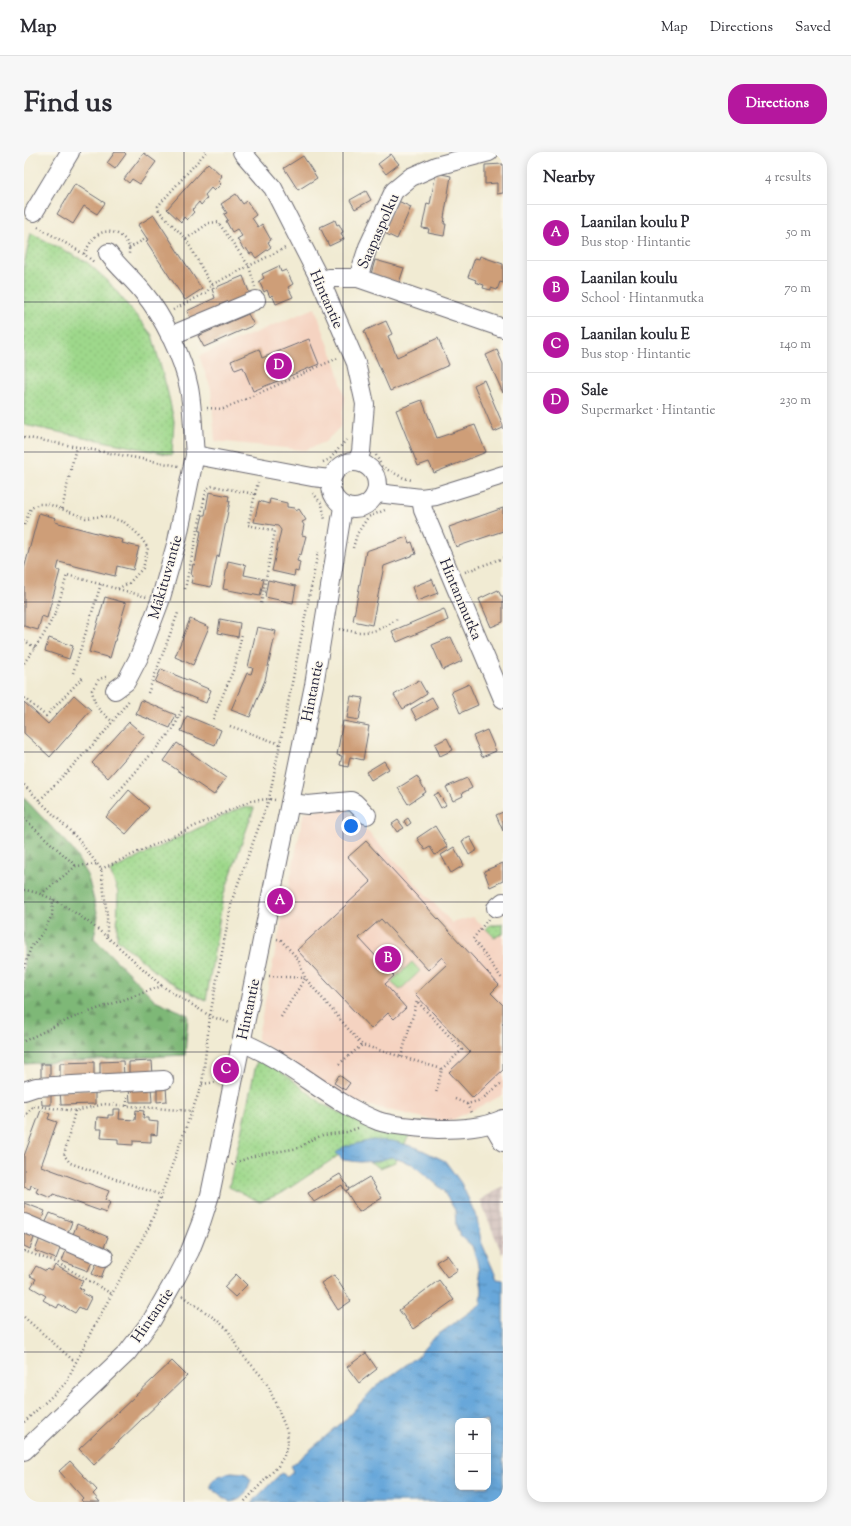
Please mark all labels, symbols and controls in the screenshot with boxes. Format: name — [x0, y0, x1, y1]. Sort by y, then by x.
text: Map — [20, 14, 57, 41]
text: Map — [661, 18, 688, 38]
text: Directions — [710, 18, 773, 38]
text: Saved — [795, 18, 831, 38]
text: Find us — [24, 84, 112, 124]
button: Directions — [728, 84, 827, 124]
text: Nearby — [543, 166, 595, 190]
text: 4 results — [765, 169, 811, 187]
street label: Saapaspolku — [353, 190, 406, 273]
text: Laanilan koulu P — [581, 213, 689, 234]
text: A — [551, 224, 561, 242]
text: 50 m — [786, 224, 811, 242]
text: Bus stop · Hintantie — [581, 234, 691, 252]
street label: Hintantie — [303, 267, 348, 332]
text: Laanilan koulu — [581, 269, 678, 290]
text: B — [552, 280, 560, 298]
text: 70 m — [784, 280, 811, 298]
text: School · Hintanmutka — [581, 290, 704, 308]
text: Laanilan koulu E — [581, 325, 690, 346]
text: C — [551, 336, 561, 354]
text: 140 m — [780, 336, 811, 354]
text: Bus stop · Hintantie — [581, 346, 691, 364]
pin: D — [266, 351, 292, 381]
text: Sale — [581, 381, 608, 402]
text: D — [551, 392, 561, 410]
text: 230 m — [779, 392, 811, 410]
text: Supermarket · Hintantie — [581, 402, 716, 420]
street label: Mäkituvantie — [144, 533, 188, 622]
street label: Hintanmutka — [433, 555, 486, 644]
street label: Hintantie — [297, 659, 330, 724]
your location — [341, 816, 361, 836]
pin: A — [267, 886, 293, 916]
pin: B — [375, 944, 401, 974]
street label: Hintantie — [233, 977, 266, 1042]
pin: C — [213, 1055, 239, 1085]
street label: Hintantie — [127, 1284, 179, 1347]
map controls — [455, 1418, 491, 1490]
button: + — [455, 1418, 491, 1454]
button: − — [455, 1454, 491, 1490]

